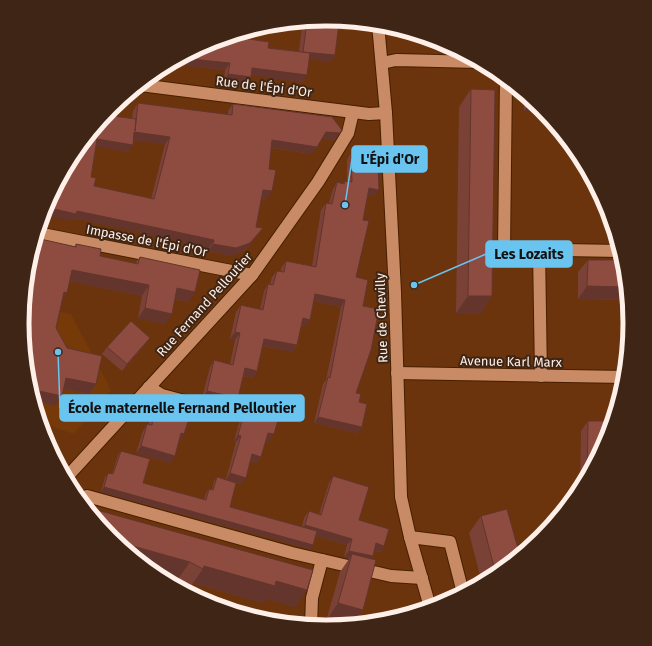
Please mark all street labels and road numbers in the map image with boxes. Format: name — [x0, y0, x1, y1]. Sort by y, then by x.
street label: Rue de l'Épi d'Or — [215, 73, 313, 100]
street label: Impasse de l'Épi d'Or — [85, 221, 209, 260]
street label: Rue Fernand Pelloutier — [154, 249, 255, 359]
street label: Rue de Chevilly — [372, 272, 391, 363]
street label: Avenue Karl Marx — [460, 353, 563, 370]

